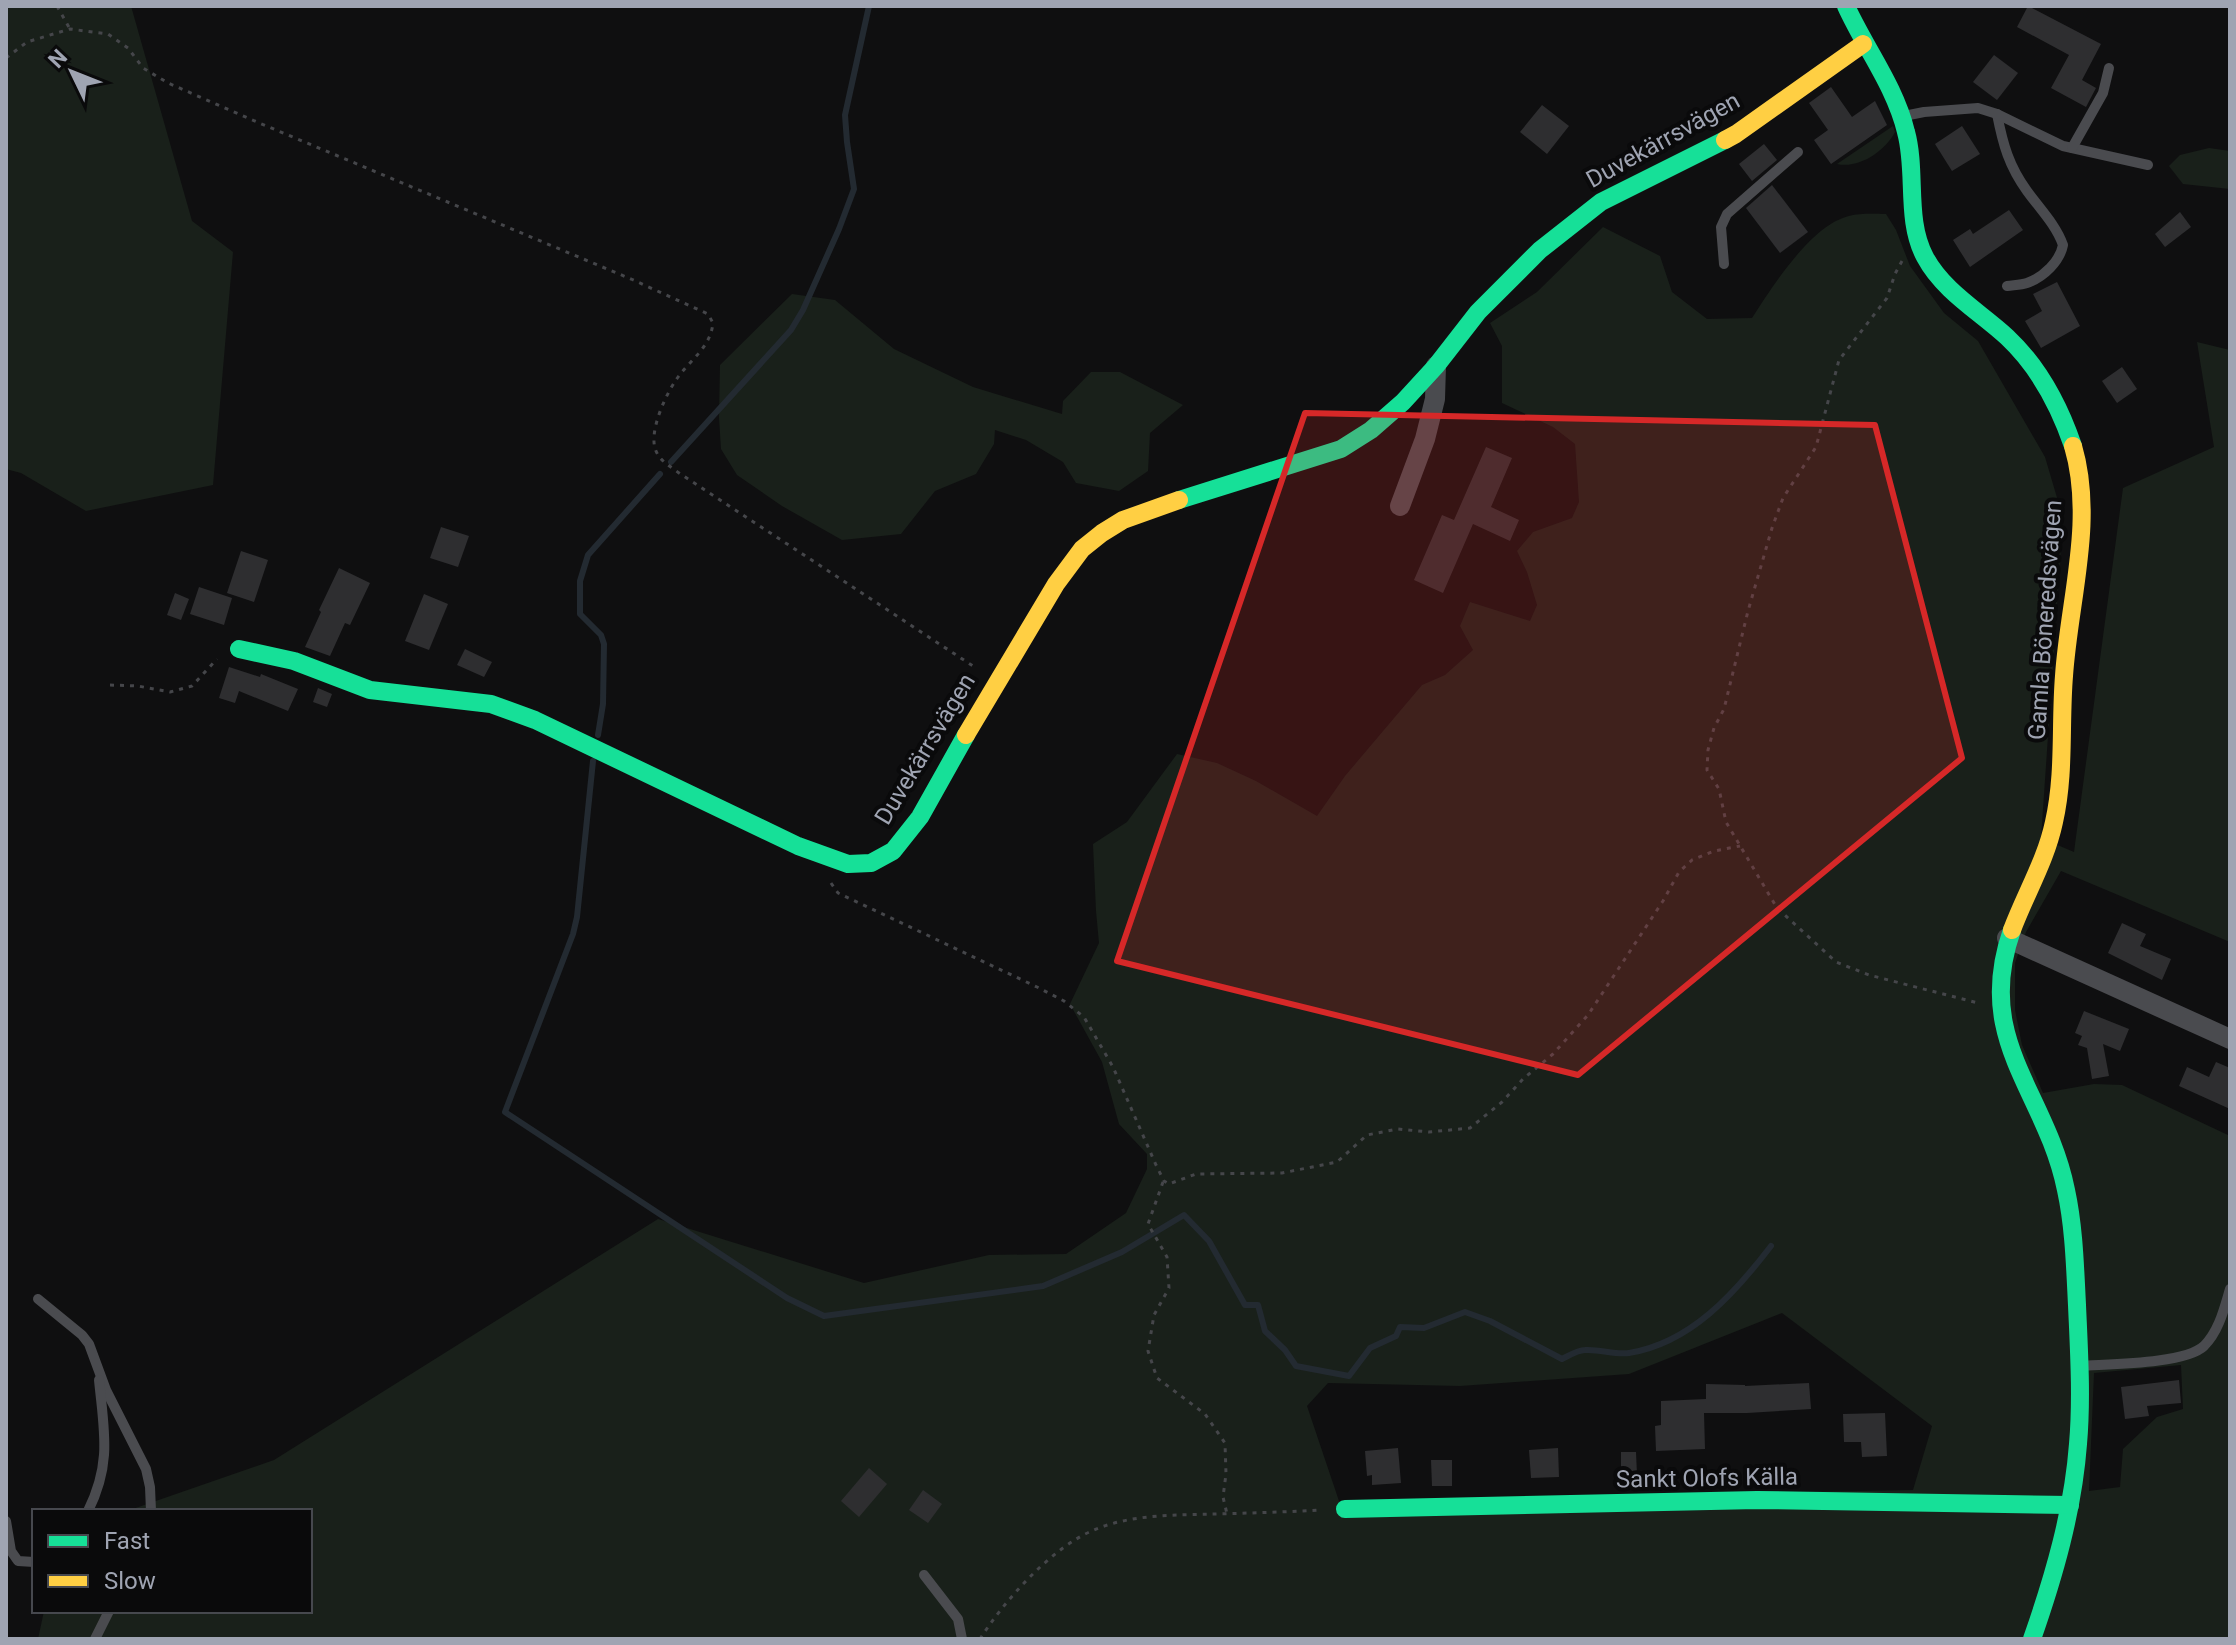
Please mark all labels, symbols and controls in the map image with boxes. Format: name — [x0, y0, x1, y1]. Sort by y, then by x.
north arrow — [32, 32, 112, 112]
text: N — [43, 44, 72, 73]
street label: Duvekärrsvägen — [1581, 86, 1745, 194]
street label: Gamla Böneredsvägen — [2023, 499, 2067, 741]
street label: Duvekärrsvägen — [869, 668, 981, 830]
street label: Sankt Olofs Källa — [1616, 1462, 1798, 1494]
legend — [32, 1509, 312, 1613]
text: Fast — [104, 1527, 150, 1555]
text: Slow — [104, 1567, 156, 1595]

